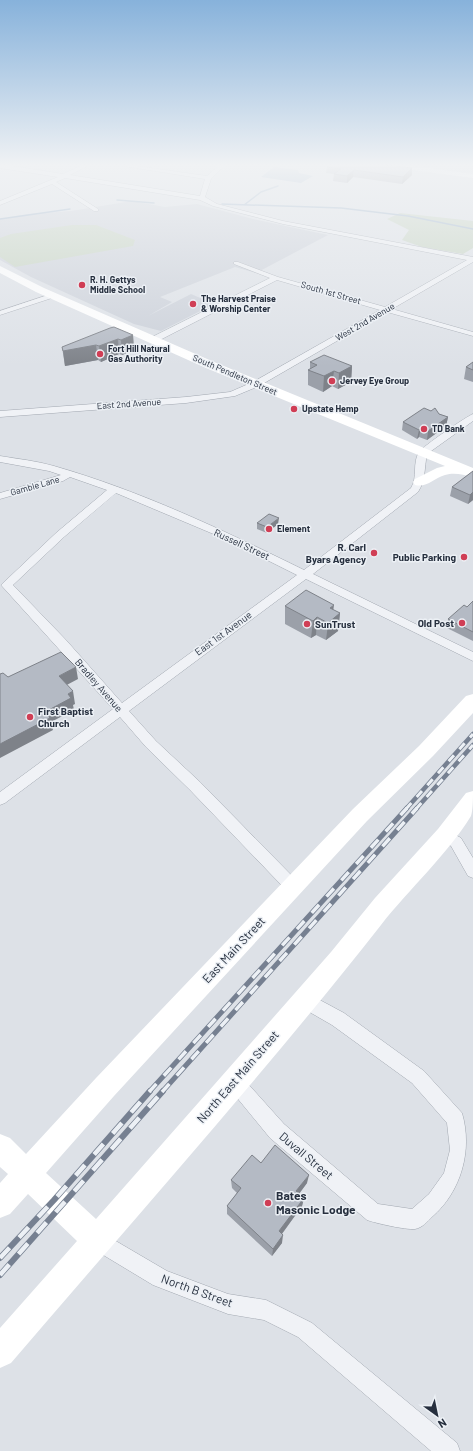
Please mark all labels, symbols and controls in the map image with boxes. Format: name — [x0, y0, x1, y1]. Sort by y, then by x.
place label: R. H. Gettys Middle School — [90, 274, 145, 295]
street label: South 1st Street — [300, 279, 362, 306]
marker: R. H. Gettys Middle School — [77, 280, 87, 290]
place label: The Harvest Praise & Worship Center — [201, 293, 276, 314]
marker: The Harvest Praise & Worship Center — [188, 299, 198, 309]
street label: West 2nd Avenue — [333, 300, 396, 343]
place label: Fort Hill Natural Gas Authority — [108, 343, 170, 364]
marker: Fort Hill Natural Gas Authority — [95, 349, 105, 359]
street label: South Pendleton Street — [191, 352, 279, 397]
place label: Jervey Eye Group — [340, 375, 409, 386]
marker: Jervey Eye Group — [327, 376, 337, 386]
street label: East 2nd Avenue — [96, 396, 162, 411]
place label: Upstate Hemp — [302, 403, 359, 414]
marker: Upstate Hemp — [289, 404, 299, 414]
place label: TD Bank — [432, 423, 465, 434]
marker: TD Bank — [419, 424, 429, 434]
street label: Gamble Lane — [9, 473, 61, 498]
place label: Element — [277, 523, 311, 534]
marker: Element — [264, 524, 274, 534]
street label: Russell Street — [212, 526, 272, 562]
place label: R. Carl Byars Agency — [306, 541, 366, 565]
marker: R. Carl Byars Agency — [369, 548, 379, 558]
place label: Public Parking — [393, 551, 456, 563]
marker: Public Parking — [459, 552, 469, 562]
street label: East 1st Avenue — [192, 608, 254, 658]
place label: Old Post — [418, 617, 454, 629]
place label: SunTrust — [315, 618, 355, 630]
marker: Old Post — [457, 618, 467, 628]
marker: SunTrust — [302, 619, 312, 629]
street label: Bradley Avenue — [73, 656, 125, 714]
place label: First Baptist Church — [38, 705, 93, 729]
marker: First Baptist Church — [25, 712, 35, 722]
street label: East Main Street — [199, 913, 267, 985]
street label: North East Main Street — [193, 1027, 281, 1125]
street label: Duvall Street — [277, 1129, 336, 1182]
place label: Bates Masonic Lodge — [276, 1188, 356, 1216]
marker: Bates Masonic Lodge — [263, 1198, 273, 1208]
street label: North B Street — [160, 1271, 235, 1309]
north arrow — [417, 1395, 457, 1435]
text: N — [436, 1416, 449, 1431]

